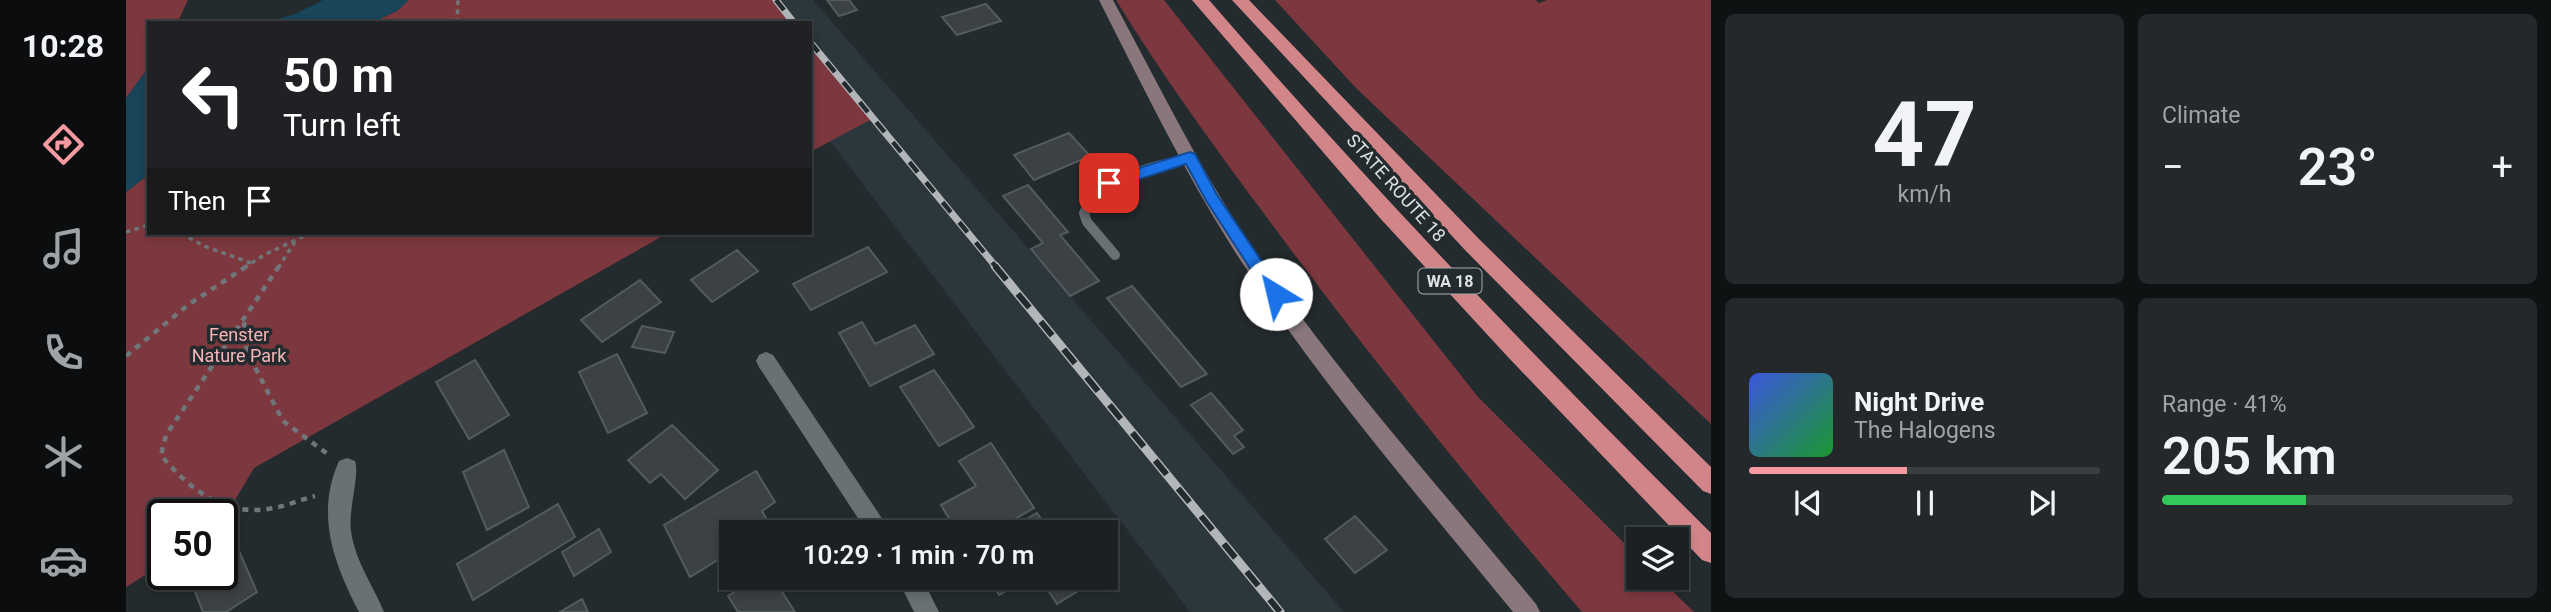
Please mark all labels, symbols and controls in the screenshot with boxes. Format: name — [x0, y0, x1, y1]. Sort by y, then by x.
text: 10:28 — [22, 27, 104, 65]
text: 50 m — [283, 47, 394, 104]
icon: left — [168, 49, 259, 140]
text: 47 — [1872, 82, 1977, 188]
text: Climate — [2162, 102, 2241, 129]
text: Turn left — [283, 106, 401, 144]
icon: directions — [39, 120, 88, 169]
street label: STATE ROUTE 18 — [1343, 130, 1450, 246]
text: 23° — [2298, 137, 2377, 198]
text: − — [2162, 145, 2184, 189]
text: + — [2491, 145, 2513, 189]
pin — [1079, 153, 1139, 213]
icon: arrive — [1090, 164, 1128, 202]
text: km/h — [1898, 181, 1952, 208]
icon: arrive — [240, 182, 278, 220]
text: Then — [168, 186, 226, 216]
icon: music — [39, 224, 88, 273]
position arrow — [1239, 257, 1313, 331]
road number: WA 18 — [1418, 268, 1482, 294]
park label: Fenster Nature Park — [192, 324, 287, 366]
icon: phone — [39, 328, 88, 377]
text: Night Drive — [1854, 387, 1984, 417]
text: Range · 41% — [2162, 391, 2287, 418]
text: The Halogens — [1854, 417, 1996, 444]
text: 205 km — [2162, 426, 2337, 487]
icon: climate — [39, 432, 88, 481]
icon: previous — [1789, 484, 1827, 522]
icon: pause — [1906, 484, 1944, 522]
icon: next — [2023, 484, 2061, 522]
speed limit sign: 50 — [147, 499, 238, 590]
map controls — [1626, 527, 1689, 590]
button: layers — [1626, 527, 1689, 590]
icon: car — [39, 536, 88, 585]
text: 10:29 · 1 min · 70 m — [803, 540, 1034, 570]

